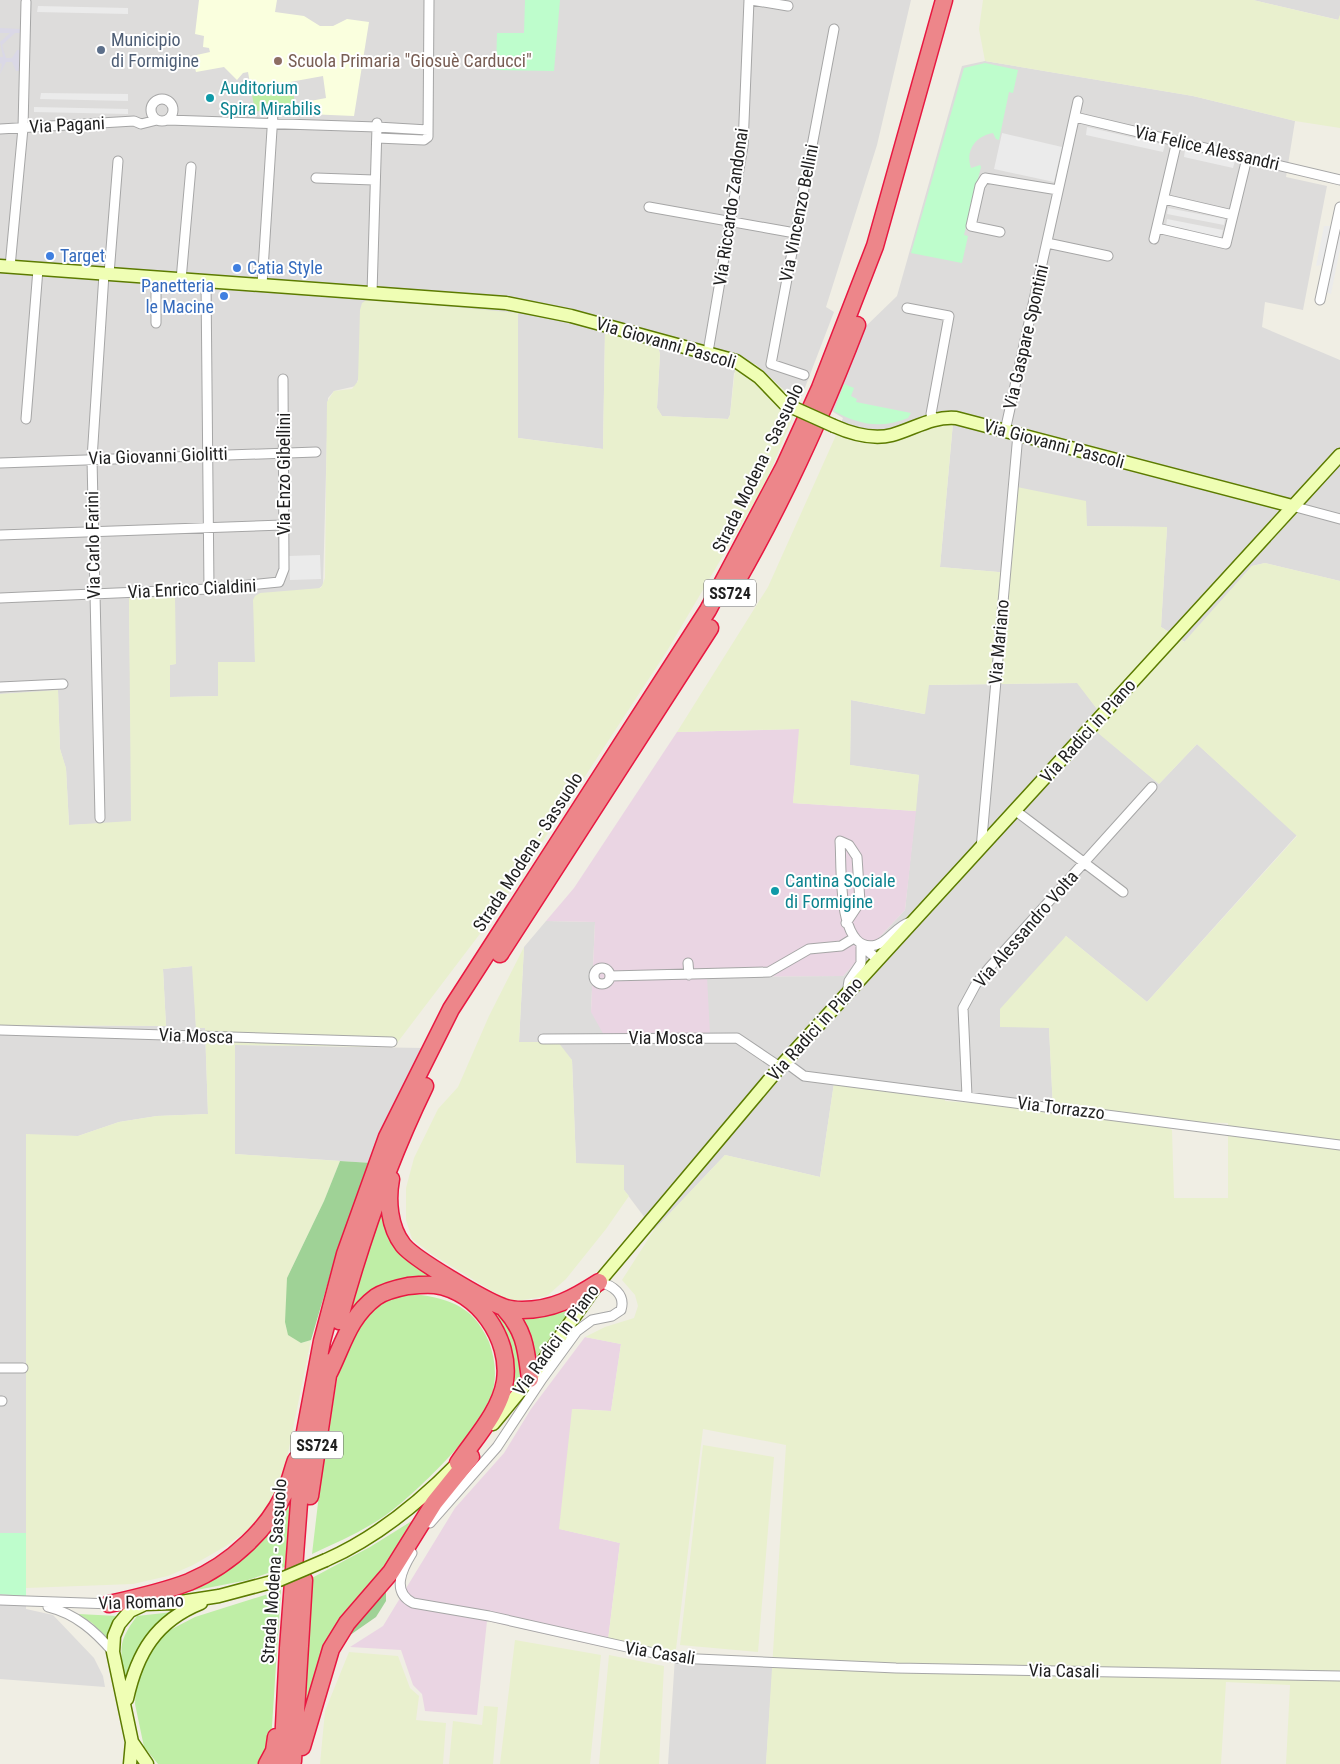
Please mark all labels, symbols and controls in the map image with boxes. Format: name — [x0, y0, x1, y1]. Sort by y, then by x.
place label: Municipio di Formigine — [111, 29, 199, 71]
marker: Municipio di Formigine — [95, 44, 107, 56]
place label: Scuola Primaria "Giosuè Carducci" — [288, 50, 532, 71]
marker: Scuola Primaria "Giosuè Carducci" — [272, 55, 284, 67]
place label: Auditorium Spira Mirabilis — [220, 77, 321, 119]
marker: Auditorium Spira Mirabilis — [204, 92, 216, 104]
street label: Via Pagani — [29, 112, 105, 137]
street label: Via Felice Alessandri — [1133, 121, 1282, 174]
street label: Via Riccardo Zandonai — [709, 126, 752, 287]
street label: Via Vincenzo Bellini — [775, 142, 822, 284]
place label: Target — [60, 245, 105, 266]
marker: Target — [44, 250, 56, 262]
place label: Catia Style — [247, 257, 323, 278]
marker: Catia Style — [231, 262, 243, 274]
street label: Via Gaspare Spontini — [999, 262, 1052, 411]
place label: Panetteria le Macine — [141, 275, 214, 317]
marker: Panetteria le Macine — [218, 290, 230, 302]
street label: Via Giovanni Pascoli — [594, 312, 739, 373]
street label: Strada Modena - Sassuolo — [707, 380, 808, 556]
street label: Via Enzo Gibellini — [273, 413, 294, 535]
street label: Via Giovanni Pascoli — [981, 415, 1127, 472]
street label: Via Giovanni Giolitti — [88, 443, 228, 468]
street label: Via Carlo Farini — [81, 491, 104, 599]
street label: Via Enrico Cialdini — [127, 575, 257, 602]
road number: SS724 — [704, 580, 756, 606]
street label: Via Mariano — [984, 599, 1013, 685]
street label: Via Radici in Piano — [1036, 674, 1140, 787]
street label: Strada Modena - Sassuolo — [468, 768, 587, 935]
street label: Via Alessandro Volta — [969, 866, 1082, 991]
place label: Cantina Sociale di Formigine — [785, 870, 895, 912]
marker: Cantina Sociale di Formigine — [769, 885, 781, 897]
street label: Via Radici in Piano — [763, 972, 867, 1085]
street label: Via Mosca — [158, 1024, 234, 1047]
street label: Via Mosca — [629, 1027, 703, 1048]
street label: Via Torrazzo — [1016, 1092, 1106, 1123]
street label: Via Radici in Piano — [508, 1280, 603, 1399]
road number: SS724 — [291, 1432, 343, 1458]
street label: Strada Modena - Sassuolo — [257, 1478, 290, 1664]
street label: Via Romano — [98, 1590, 184, 1613]
street label: Via Casali — [623, 1637, 697, 1668]
street label: Via Casali — [1028, 1659, 1100, 1682]

